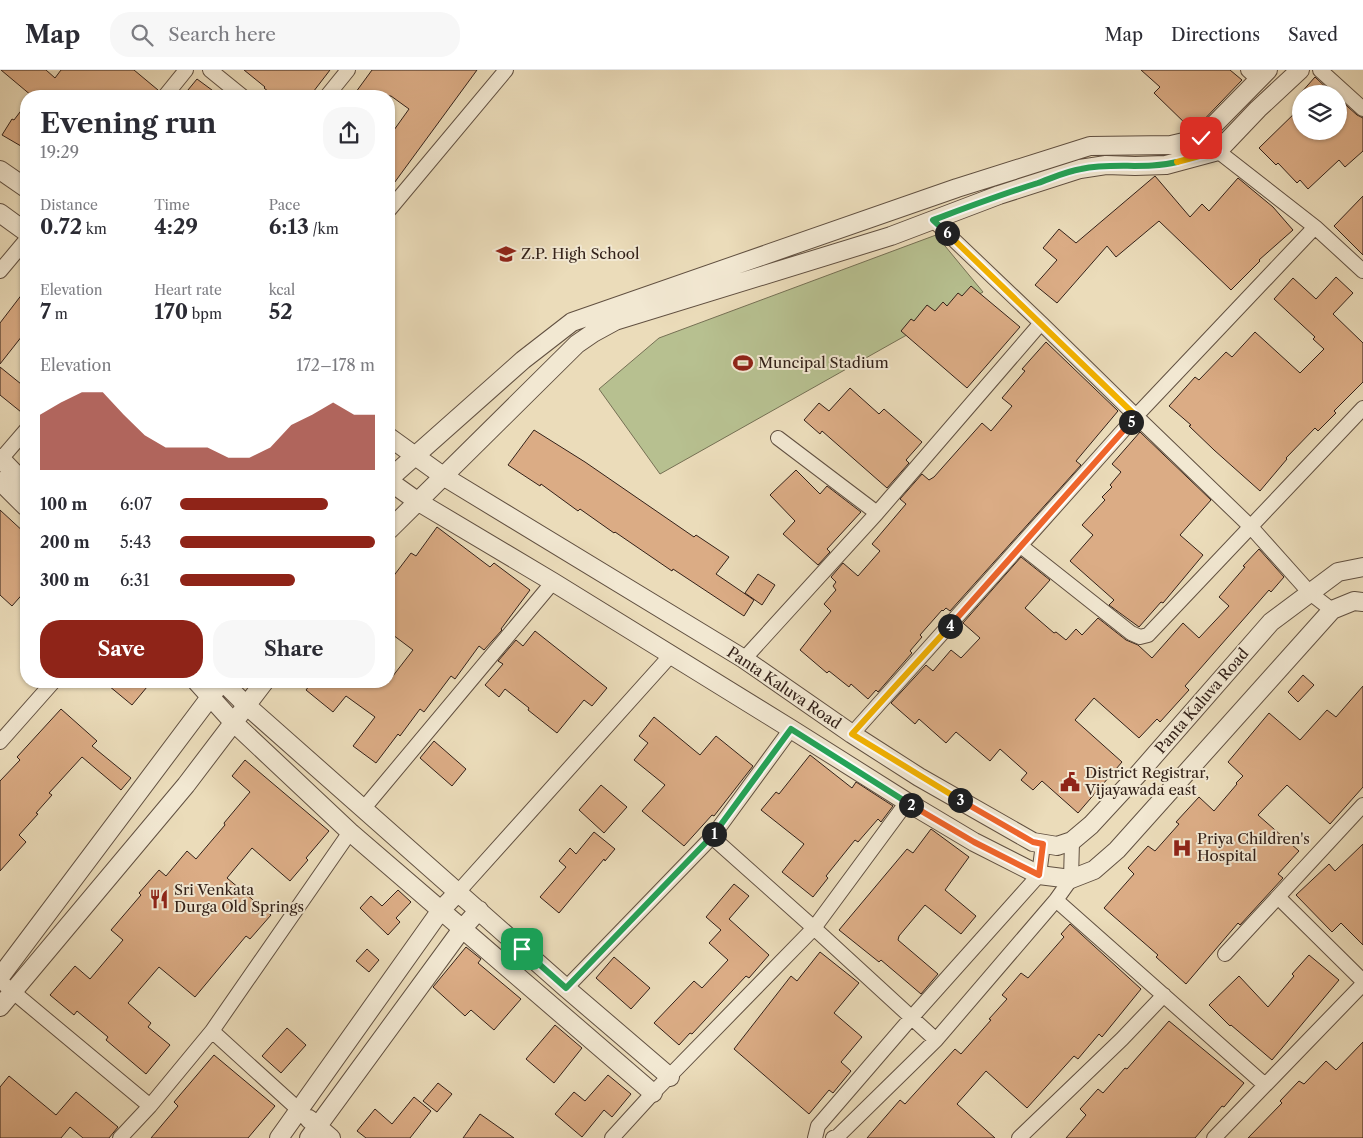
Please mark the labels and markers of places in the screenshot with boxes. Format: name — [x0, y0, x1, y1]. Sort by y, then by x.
pin — [1180, 117, 1222, 159]
pin: 6 — [934, 220, 960, 246]
school or university icon: Z.P. High School — [495, 243, 517, 265]
place label: Z.P. High School — [521, 244, 640, 263]
sports icon: Muncipal Stadium — [732, 352, 754, 374]
place label: Muncipal Stadium — [758, 353, 889, 372]
pin: 5 — [1118, 410, 1144, 434]
pin: 4 — [938, 614, 962, 638]
place label: District Registrar, Vijayawada east — [1084, 763, 1209, 799]
public building icon: District Registrar, Vijayawada east — [1059, 771, 1081, 793]
pin: 3 — [948, 788, 972, 812]
pin: 2 — [898, 792, 924, 818]
pin: 1 — [702, 822, 726, 846]
place label: Priya Children's Hospital — [1197, 829, 1310, 865]
hospital icon: Priya Children's Hospital — [1171, 837, 1193, 859]
place label: Sri Venkata Durga Old Springs — [174, 880, 304, 916]
restaurant icon: Sri Venkata Durga Old Springs — [148, 888, 170, 910]
pin — [501, 928, 543, 970]

